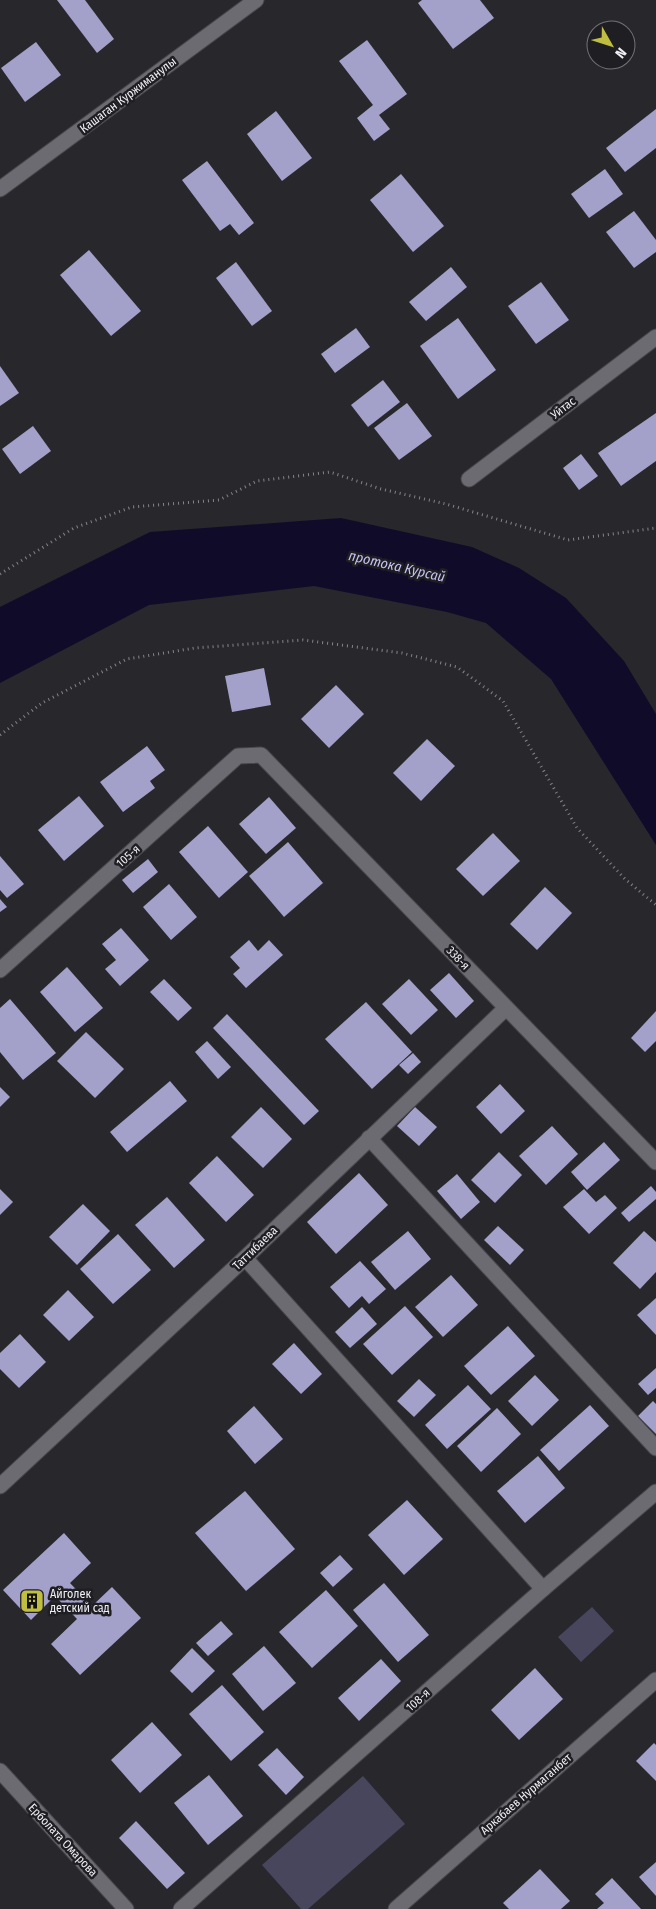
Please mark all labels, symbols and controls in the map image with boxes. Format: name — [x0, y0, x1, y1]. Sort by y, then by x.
north arrow — [586, 20, 636, 70]
text: N — [611, 44, 630, 61]
street label: Кашаган Куржиманулы — [77, 54, 179, 136]
street label: Уйтас — [547, 394, 578, 422]
water label: протока Курсай — [347, 547, 447, 586]
street label: 105-я — [113, 842, 143, 870]
street label: 338-я — [444, 943, 472, 973]
street label: Таттибаева — [230, 1223, 280, 1273]
place label: Айголек детский сад — [50, 1587, 110, 1615]
building icon: Айголек детский сад — [19, 1588, 45, 1614]
street label: 108-я — [403, 1686, 433, 1714]
street label: Аркабаев Нурмаганбет — [478, 1751, 575, 1837]
street label: Ерболата Омарова — [26, 1801, 100, 1879]

